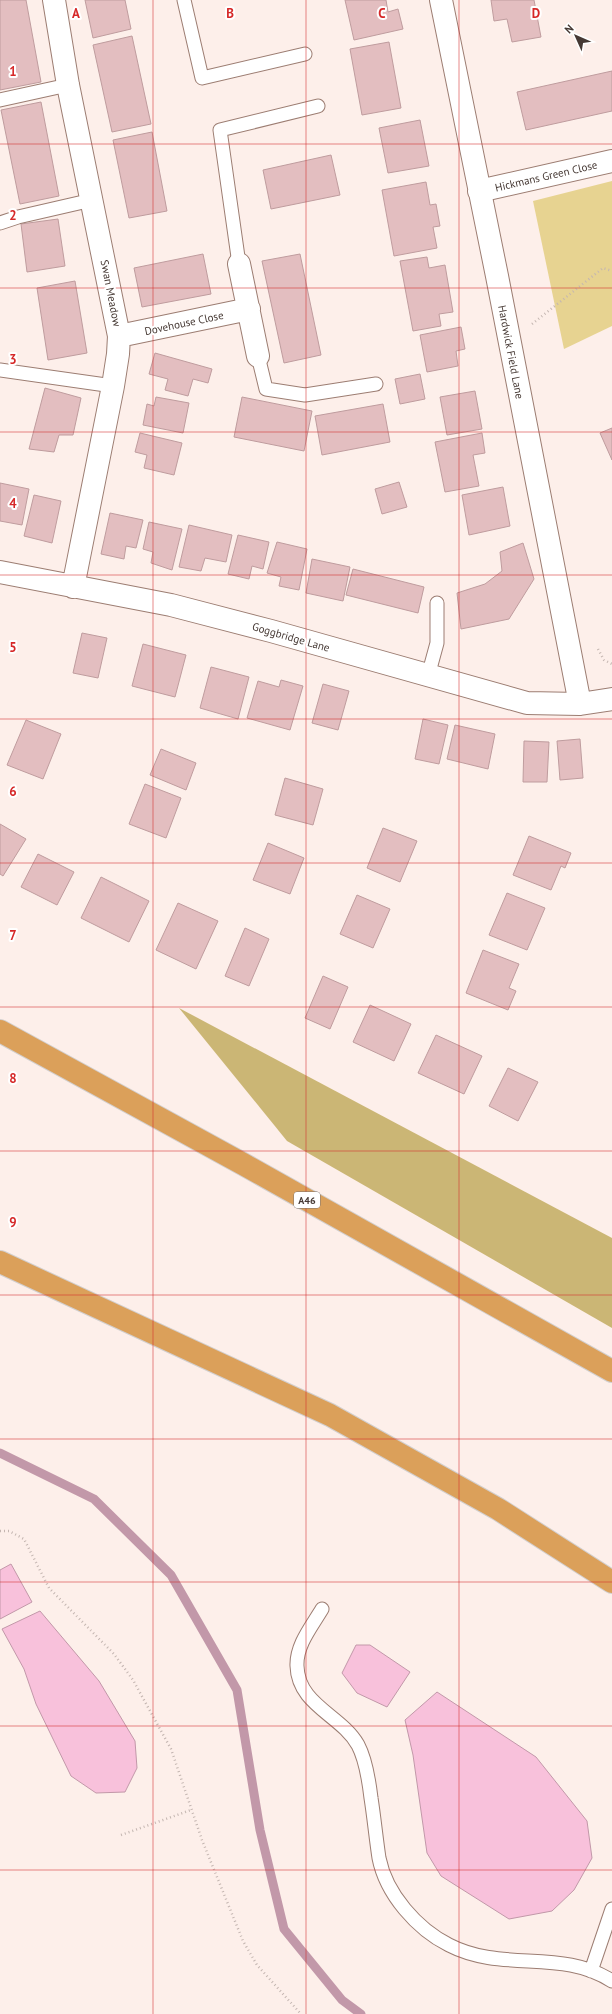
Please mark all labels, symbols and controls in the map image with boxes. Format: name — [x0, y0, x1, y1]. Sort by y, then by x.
text: A — [72, 5, 80, 22]
text: B — [226, 5, 234, 22]
text: C — [378, 5, 386, 22]
text: D — [532, 5, 540, 22]
north arrow — [556, 16, 596, 56]
text: N — [561, 21, 576, 36]
text: 1 — [9, 63, 17, 80]
street label: Hickmans Green Close — [493, 157, 599, 195]
text: 2 — [9, 207, 17, 224]
street label: Swan Meadow — [98, 258, 124, 328]
street label: Hardwick Field Lane — [495, 304, 527, 400]
street label: Dovehouse Close — [143, 308, 225, 338]
text: 3 — [9, 351, 17, 368]
text: 4 — [9, 495, 17, 512]
street label: Goggbridge Lane — [251, 619, 332, 655]
text: 5 — [9, 639, 17, 656]
text: 6 — [9, 783, 17, 800]
text: 7 — [9, 927, 17, 944]
text: 8 — [9, 1070, 17, 1087]
road number: A46 — [294, 1192, 320, 1208]
text: 9 — [9, 1214, 17, 1231]

